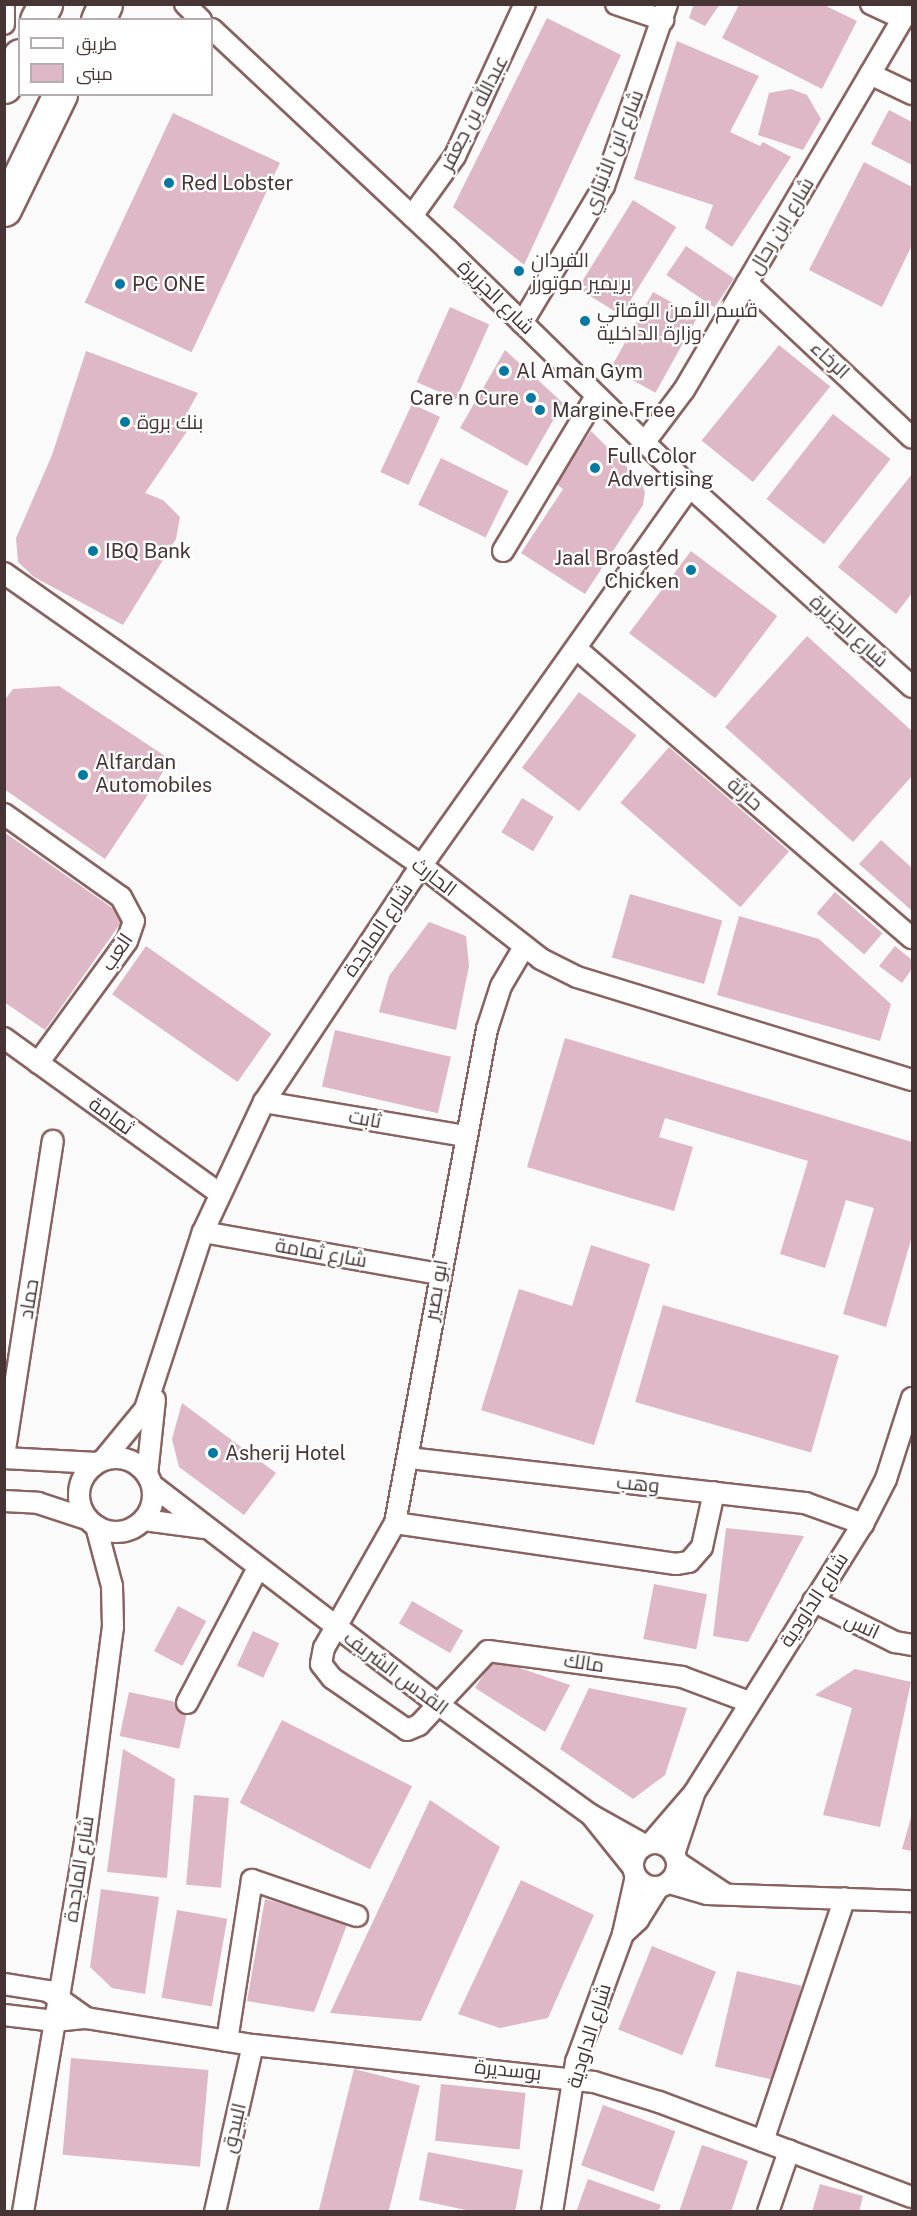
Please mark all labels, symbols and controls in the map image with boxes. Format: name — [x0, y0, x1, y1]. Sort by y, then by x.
legend — [18, 18, 213, 96]
text: طريق — [76, 33, 117, 54]
street label: عبدالله بن جعفر — [435, 51, 513, 175]
text: مبنى — [76, 63, 113, 84]
street label: شارع ابن الأنباري — [577, 86, 649, 218]
place label: Red Lobster — [181, 171, 293, 195]
street label: شارع ابن رحال — [743, 173, 819, 279]
marker: Red Lobster — [162, 176, 176, 190]
place label: الفردان بريمير موتورز — [531, 248, 631, 295]
street label: شارع الجزيرة — [453, 255, 539, 339]
marker: الفردان بريمير موتورز — [512, 264, 526, 278]
place label: PC ONE — [132, 272, 206, 296]
marker: PC ONE — [113, 277, 127, 291]
place label: قسم الأمن الوقائي وزارة الداخلية — [597, 298, 758, 345]
marker: قسم الأمن الوقائي وزارة الداخلية — [578, 314, 592, 328]
street label: الرخاء — [805, 336, 855, 384]
place label: Al Aman Gym — [516, 359, 643, 383]
marker: Al Aman Gym — [497, 364, 511, 378]
place label: Care n Cure — [410, 386, 519, 410]
marker: Care n Cure — [524, 391, 538, 405]
place label: Margine Free — [552, 398, 676, 422]
marker: Margine Free — [533, 403, 547, 417]
place label: بنك بروة — [137, 410, 203, 434]
marker: بنك بروة — [118, 415, 132, 429]
place label: Full Color Advertising — [607, 444, 714, 491]
marker: Full Color Advertising — [588, 461, 602, 475]
place label: IBQ Bank — [105, 539, 191, 563]
marker: IBQ Bank — [86, 544, 100, 558]
place label: Jaal Broasted Chicken — [554, 546, 679, 593]
marker: Jaal Broasted Chicken — [684, 563, 698, 577]
street label: شارع الجزيرة — [805, 590, 893, 672]
place label: Alfardan Automobiles — [95, 751, 212, 798]
marker: Alfardan Automobiles — [76, 768, 90, 782]
street label: حارثة — [722, 772, 768, 816]
street label: الحارث — [407, 852, 461, 902]
street label: شارع الماجدة — [338, 879, 418, 981]
street label: العب — [96, 929, 138, 975]
street label: ثمامة — [84, 1092, 138, 1140]
street label: ثابت — [347, 1104, 383, 1134]
street label: شارع ثمامة — [273, 1233, 369, 1273]
street label: ابو بصير — [419, 1258, 453, 1322]
street label: حماد — [14, 1277, 44, 1321]
place label: Asherij Hotel — [225, 1441, 346, 1465]
marker: Asherij Hotel — [206, 1446, 220, 1460]
street label: وهب — [615, 1470, 661, 1498]
street label: شارع الداودية — [775, 1548, 853, 1652]
street label: انس — [841, 1608, 883, 1644]
street label: القدس الشريف — [339, 1626, 453, 1720]
street label: مالك — [562, 1648, 606, 1678]
street label: شارع الماجدة — [59, 1814, 99, 1924]
street label: شارع الداودية — [562, 1981, 616, 2091]
street label: بوسديرة — [473, 2055, 543, 2085]
street label: البيدق — [217, 2101, 251, 2155]

